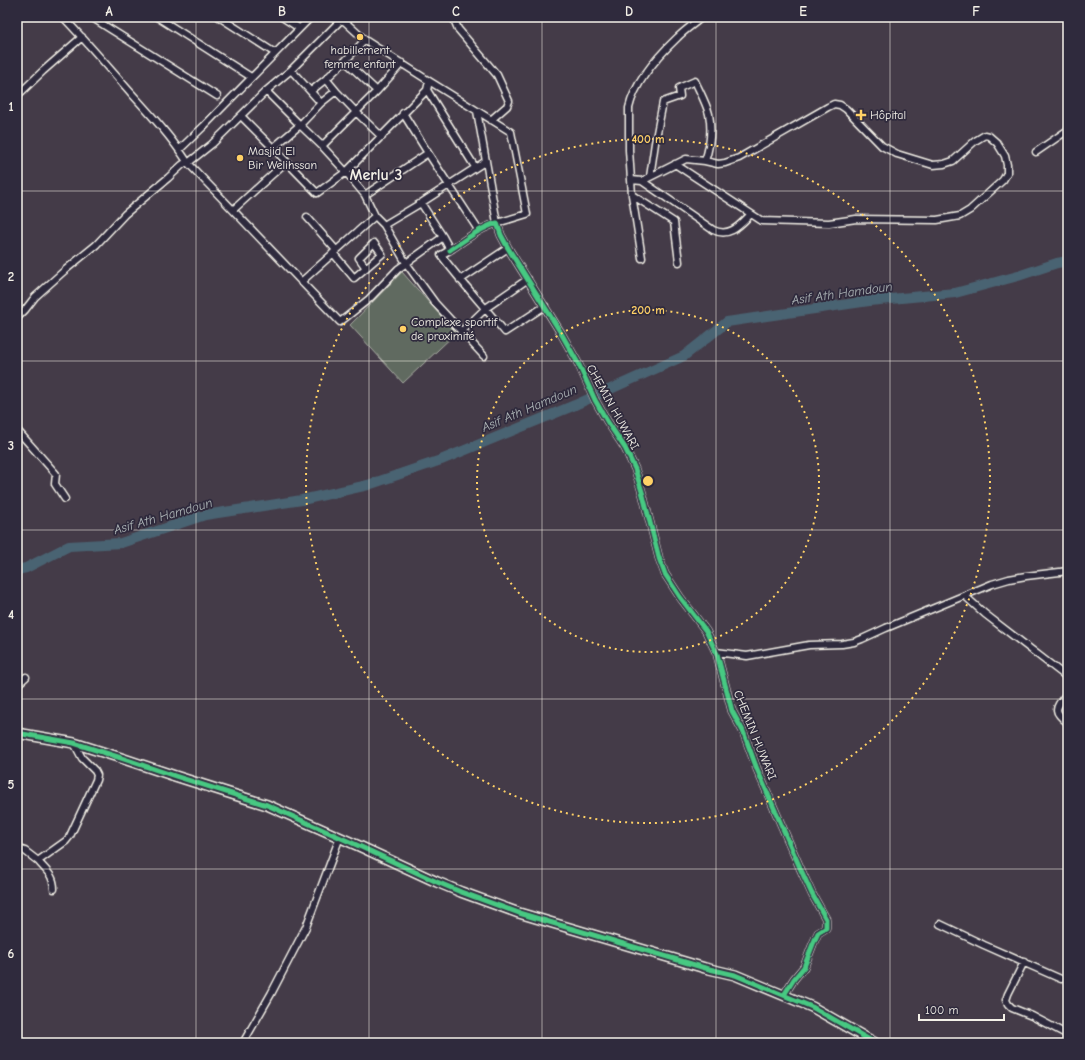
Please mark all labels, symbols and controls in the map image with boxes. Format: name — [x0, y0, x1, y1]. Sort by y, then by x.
text: A — [105, 4, 113, 19]
text: B — [278, 4, 286, 19]
text: C — [452, 4, 460, 19]
text: D — [625, 4, 633, 19]
text: E — [799, 4, 807, 19]
text: F — [972, 4, 980, 19]
marker: habillement femme enfant — [355, 32, 365, 42]
place label: habillement femme enfant — [323, 43, 396, 71]
text: 1 — [8, 99, 14, 114]
place label: Hôpital — [870, 108, 906, 122]
marker: Hôpital — [855, 109, 867, 121]
text: 400 m — [631, 132, 665, 146]
place label: Masjid El Bir Welihssan — [248, 144, 317, 172]
marker: Masjid El Bir Welihssan — [235, 153, 245, 163]
district label: Merlu 3 — [350, 166, 403, 184]
text: 2 — [8, 269, 14, 284]
water label: Asif Ath Hamdoun — [790, 278, 893, 308]
text: 200 m — [631, 303, 665, 317]
place label: Complexe sportif de proximité — [411, 315, 498, 343]
marker: Complexe sportif de proximité — [398, 324, 408, 334]
street label: CHEMIN HUWARI — [584, 362, 642, 452]
water label: Asif Ath Hamdoun — [478, 381, 579, 435]
text: 3 — [8, 438, 14, 453]
centre of rings — [641, 474, 655, 488]
water label: Asif Ath Hamdoun — [111, 495, 214, 538]
text: 4 — [8, 607, 14, 622]
street label: CHEMIN HUWARI — [731, 688, 779, 782]
text: 5 — [8, 777, 15, 792]
text: 6 — [8, 946, 15, 961]
scale bar — [919, 996, 1004, 1022]
text: 100 m — [925, 1003, 958, 1017]

